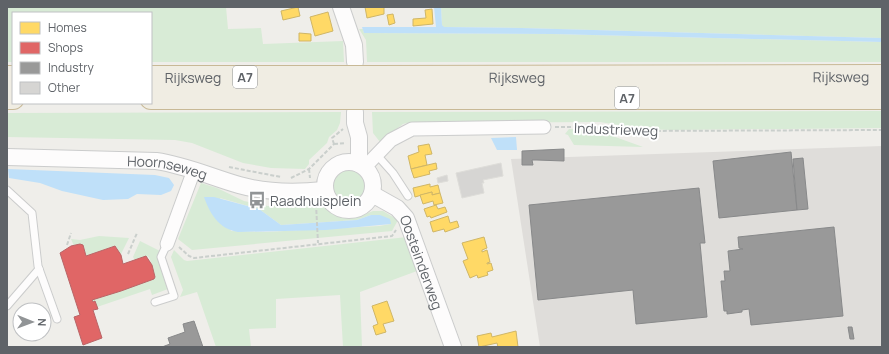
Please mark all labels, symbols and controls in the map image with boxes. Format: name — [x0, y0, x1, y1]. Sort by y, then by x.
legend — [12, 12, 152, 104]
text: Homes — [48, 19, 87, 36]
text: Shops — [48, 39, 83, 56]
text: Industry — [48, 59, 94, 76]
road number: A7 — [233, 66, 257, 88]
street label: Rijksweg — [489, 67, 545, 86]
street label: Rijksweg — [813, 67, 869, 86]
street label: Rijksweg — [165, 68, 221, 87]
text: Other — [48, 79, 81, 96]
road number: A7 — [615, 87, 639, 109]
street label: Industrieweg — [574, 118, 658, 140]
street label: Hoornseweg — [127, 151, 210, 184]
bus stop icon: Raadhuisplein — [247, 190, 267, 210]
place label: Raadhuisplein — [270, 191, 361, 210]
street label: Oosteinderweg — [396, 212, 448, 312]
north arrow — [12, 302, 52, 342]
text: N — [35, 318, 50, 326]

